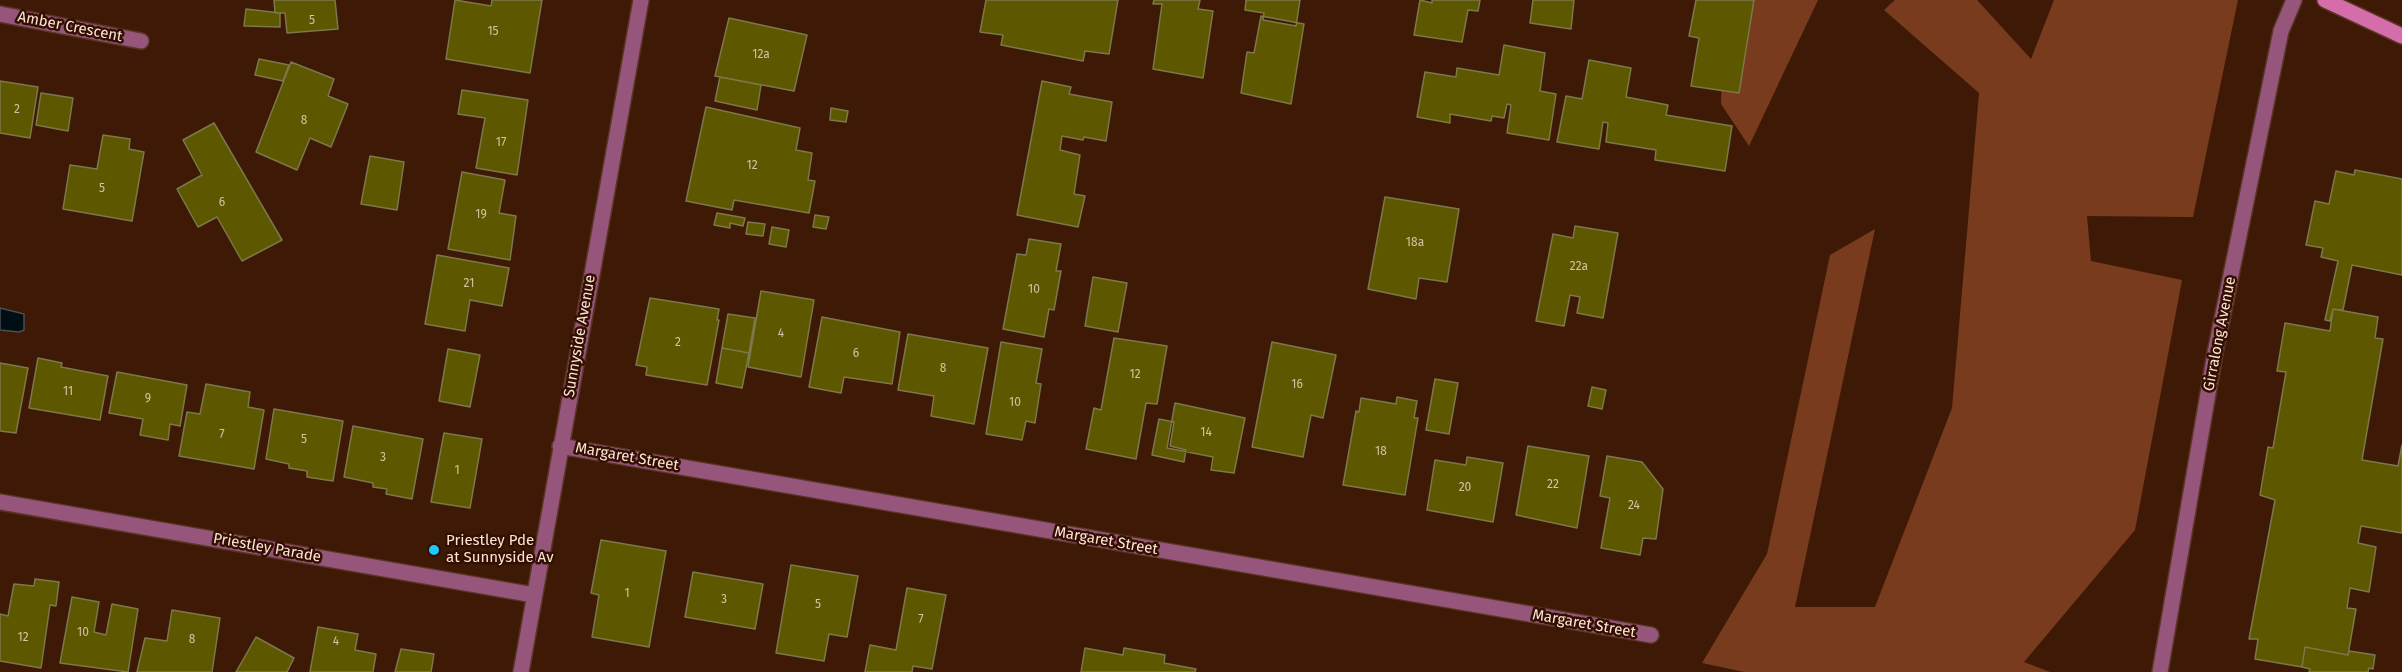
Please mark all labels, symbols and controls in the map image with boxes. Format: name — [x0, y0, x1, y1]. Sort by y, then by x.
street label: Amber Crescent — [16, 8, 124, 46]
house number: 5 — [309, 14, 315, 28]
house number: 15 — [487, 25, 499, 39]
house number: 12a — [752, 48, 770, 62]
house number: 2 — [14, 103, 20, 117]
house number: 8 — [301, 114, 307, 128]
house number: 17 — [496, 136, 506, 150]
house number: 12 — [746, 159, 758, 173]
house number: 5 — [99, 182, 105, 196]
house number: 6 — [219, 196, 225, 210]
house number: 19 — [475, 208, 487, 222]
house number: 18a — [1406, 236, 1424, 250]
house number: 22a — [1570, 260, 1588, 274]
street label: Sunnyside Avenue — [560, 273, 600, 399]
street label: Girralong Avenue — [2200, 275, 2240, 393]
house number: 21 — [464, 277, 474, 291]
house number: 10 — [1028, 283, 1040, 297]
house number: 4 — [778, 327, 784, 341]
house number: 2 — [675, 336, 681, 350]
house number: 6 — [853, 347, 859, 361]
house number: 8 — [940, 362, 946, 376]
house number: 12 — [1129, 368, 1141, 382]
house number: 16 — [1291, 378, 1303, 392]
house number: 11 — [63, 385, 73, 399]
house number: 9 — [145, 392, 151, 406]
house number: 10 — [1009, 396, 1021, 410]
house number: 14 — [1200, 426, 1212, 440]
house number: 7 — [219, 428, 225, 442]
house number: 5 — [301, 433, 307, 447]
street label: Margaret Street — [574, 439, 680, 475]
house number: 18 — [1375, 445, 1387, 459]
house number: 3 — [380, 451, 386, 465]
house number: 1 — [454, 464, 460, 478]
house number: 22 — [1547, 478, 1559, 492]
house number: 20 — [1459, 481, 1471, 495]
house number: 24 — [1628, 499, 1640, 513]
street label: Margaret Street — [1053, 523, 1159, 559]
street label: Priestley Parade — [212, 530, 322, 566]
place label: Priestley Pde at Sunnyside Av — [446, 532, 554, 567]
marker: Priestley Pde at Sunnyside Av — [427, 543, 441, 557]
house number: 1 — [624, 587, 630, 601]
house number: 3 — [721, 593, 727, 607]
house number: 5 — [815, 598, 821, 612]
street label: Margaret Street — [1531, 606, 1637, 642]
house number: 7 — [918, 613, 924, 627]
house number: 10 — [77, 626, 89, 640]
house number: 12 — [17, 631, 29, 645]
house number: 8 — [189, 633, 195, 647]
house number: 4 — [333, 635, 339, 649]

